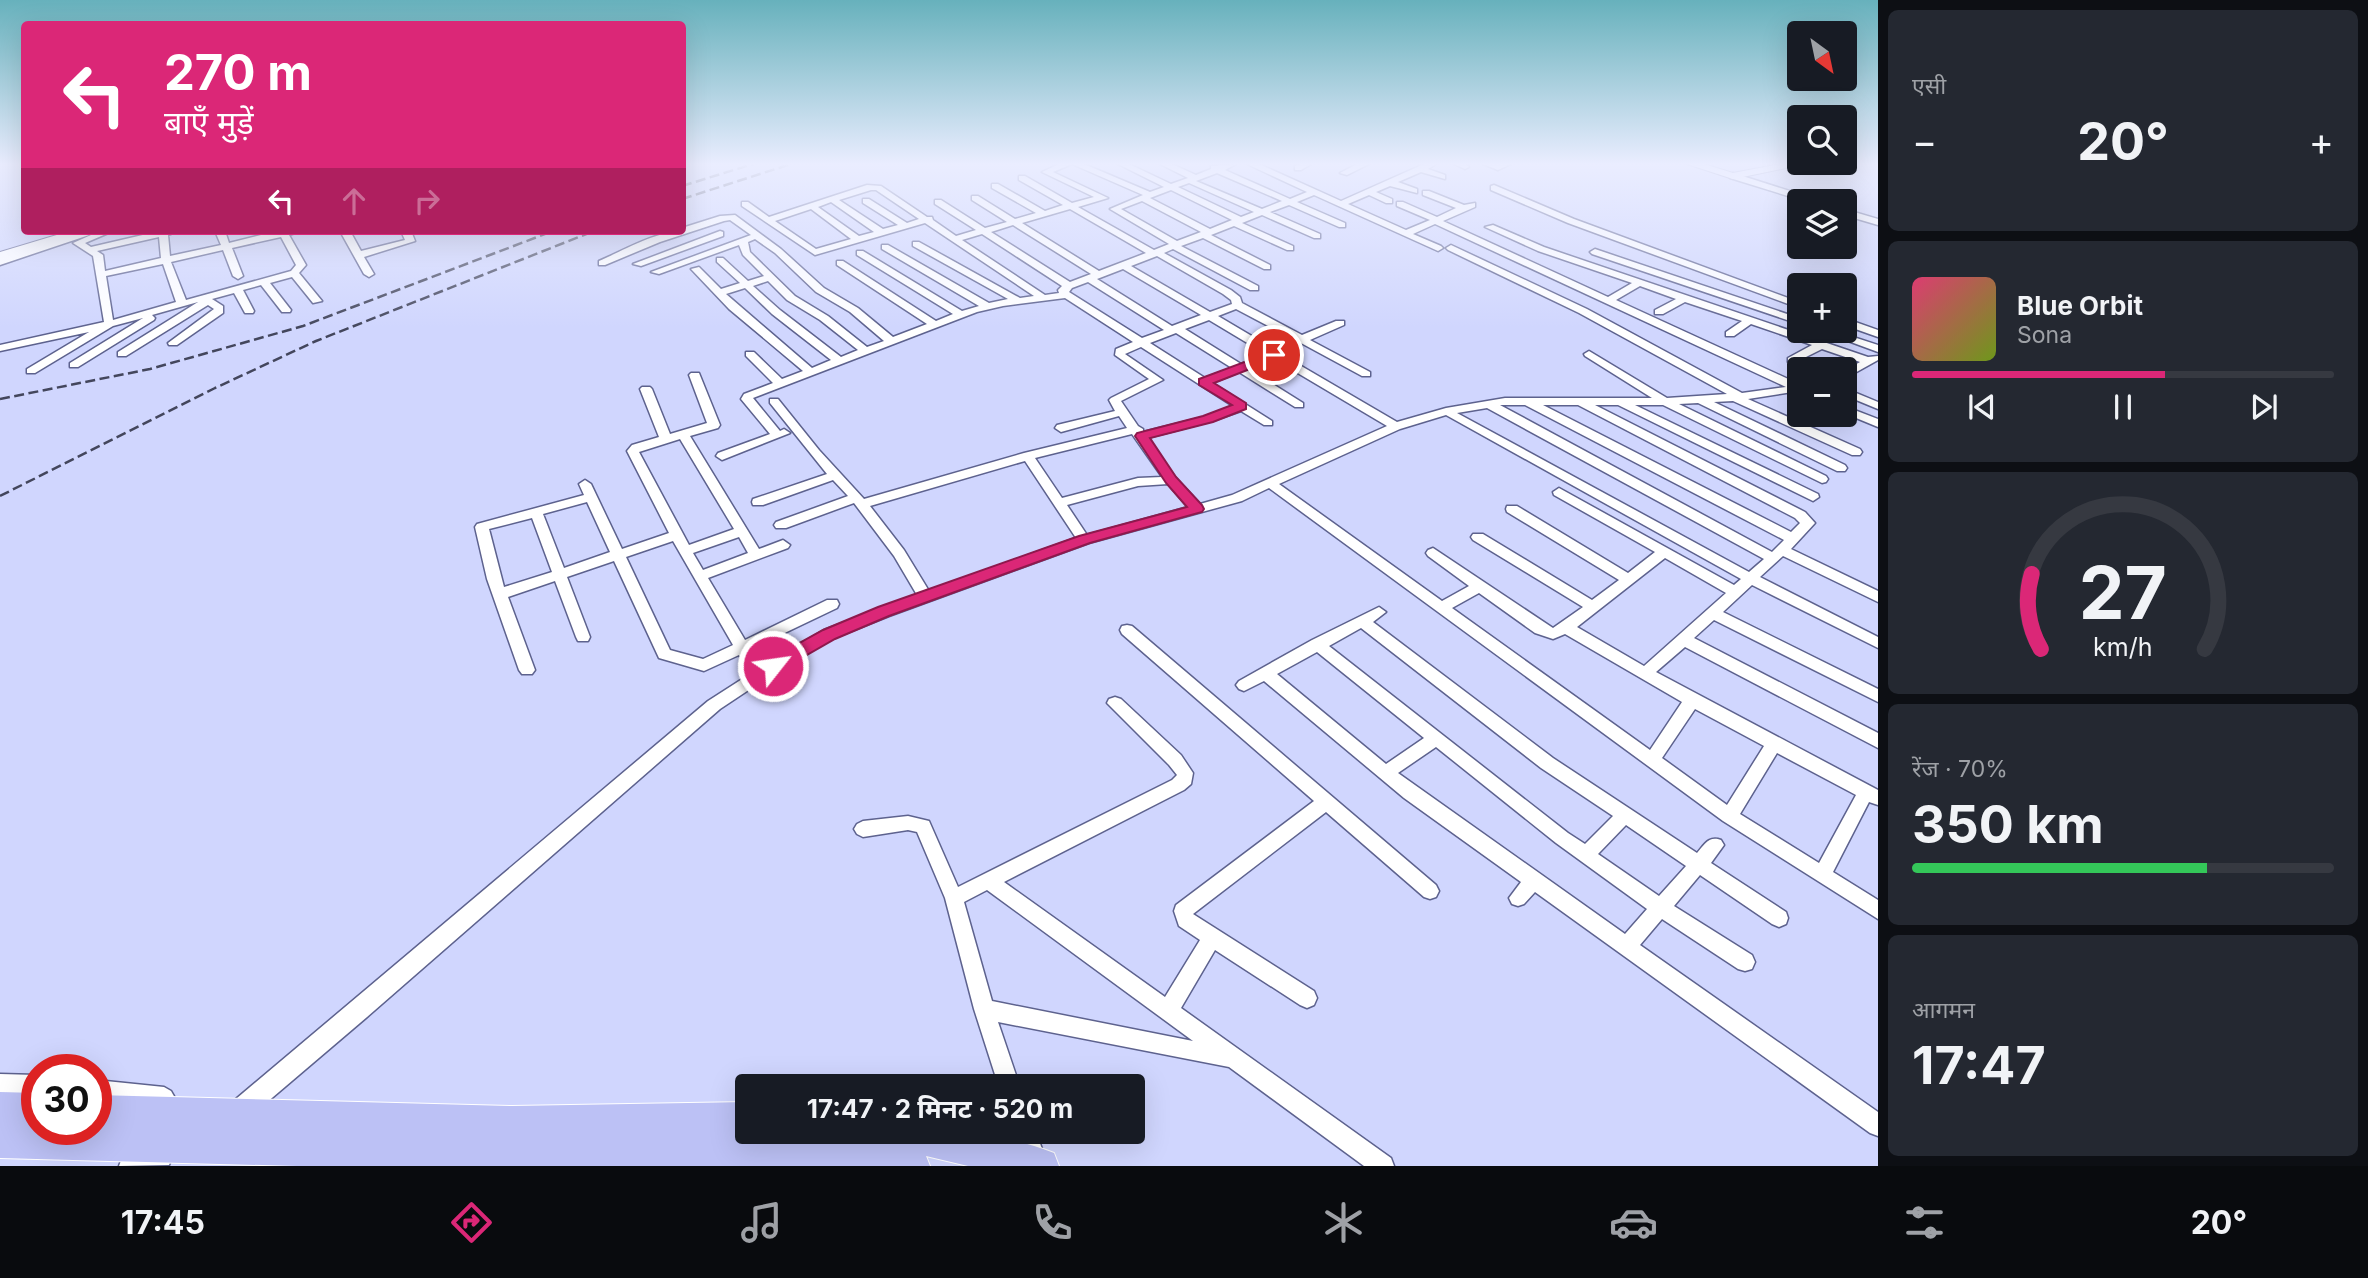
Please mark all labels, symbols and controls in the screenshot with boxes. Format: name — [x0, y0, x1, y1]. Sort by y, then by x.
north arrow — [1787, 21, 1857, 91]
map controls — [1787, 21, 1857, 427]
text: 270 m — [164, 43, 312, 102]
icon: left — [49, 49, 140, 140]
text: एसी — [1912, 72, 1946, 100]
text: बाएँ मुड़ें — [164, 103, 254, 142]
button: search — [1787, 105, 1857, 175]
text: 20° — [2077, 110, 2169, 173]
text: − — [1912, 118, 1937, 164]
text: + — [2309, 118, 2334, 164]
icon: left — [262, 182, 300, 220]
icon: ahead — [335, 182, 373, 220]
icon: right — [408, 182, 446, 220]
button: layers — [1787, 189, 1857, 259]
button: + — [1787, 273, 1857, 343]
text: Blue Orbit — [2017, 290, 2143, 321]
text: Sona — [2017, 321, 2072, 349]
pin — [1244, 325, 1304, 385]
icon: arrive — [1255, 336, 1293, 374]
button: − — [1787, 357, 1857, 427]
icon: previous — [1963, 388, 2001, 426]
icon: pause — [2104, 388, 2142, 426]
icon: next — [2245, 388, 2283, 426]
text: 27 — [2079, 548, 2167, 637]
position arrow — [736, 629, 810, 703]
text: km/h — [2093, 632, 2153, 662]
text: रेंज · 70% — [1912, 755, 2008, 783]
text: 350 km — [1912, 793, 2104, 856]
text: आगमन — [1912, 996, 1975, 1024]
text: 17:47 — [1912, 1034, 2046, 1097]
speed limit sign: 30 — [21, 1054, 112, 1145]
text: 17:47 · 2 मिनट · 520 m — [807, 1093, 1073, 1124]
icon: directions — [447, 1198, 496, 1247]
icon: music — [737, 1198, 786, 1247]
icon: phone — [1028, 1198, 1077, 1247]
icon: climate — [1319, 1198, 1368, 1247]
icon: car — [1609, 1198, 1658, 1247]
icon: filters — [1900, 1198, 1949, 1247]
text: 17:45 — [121, 1203, 205, 1242]
text: 20° — [2191, 1203, 2247, 1242]

